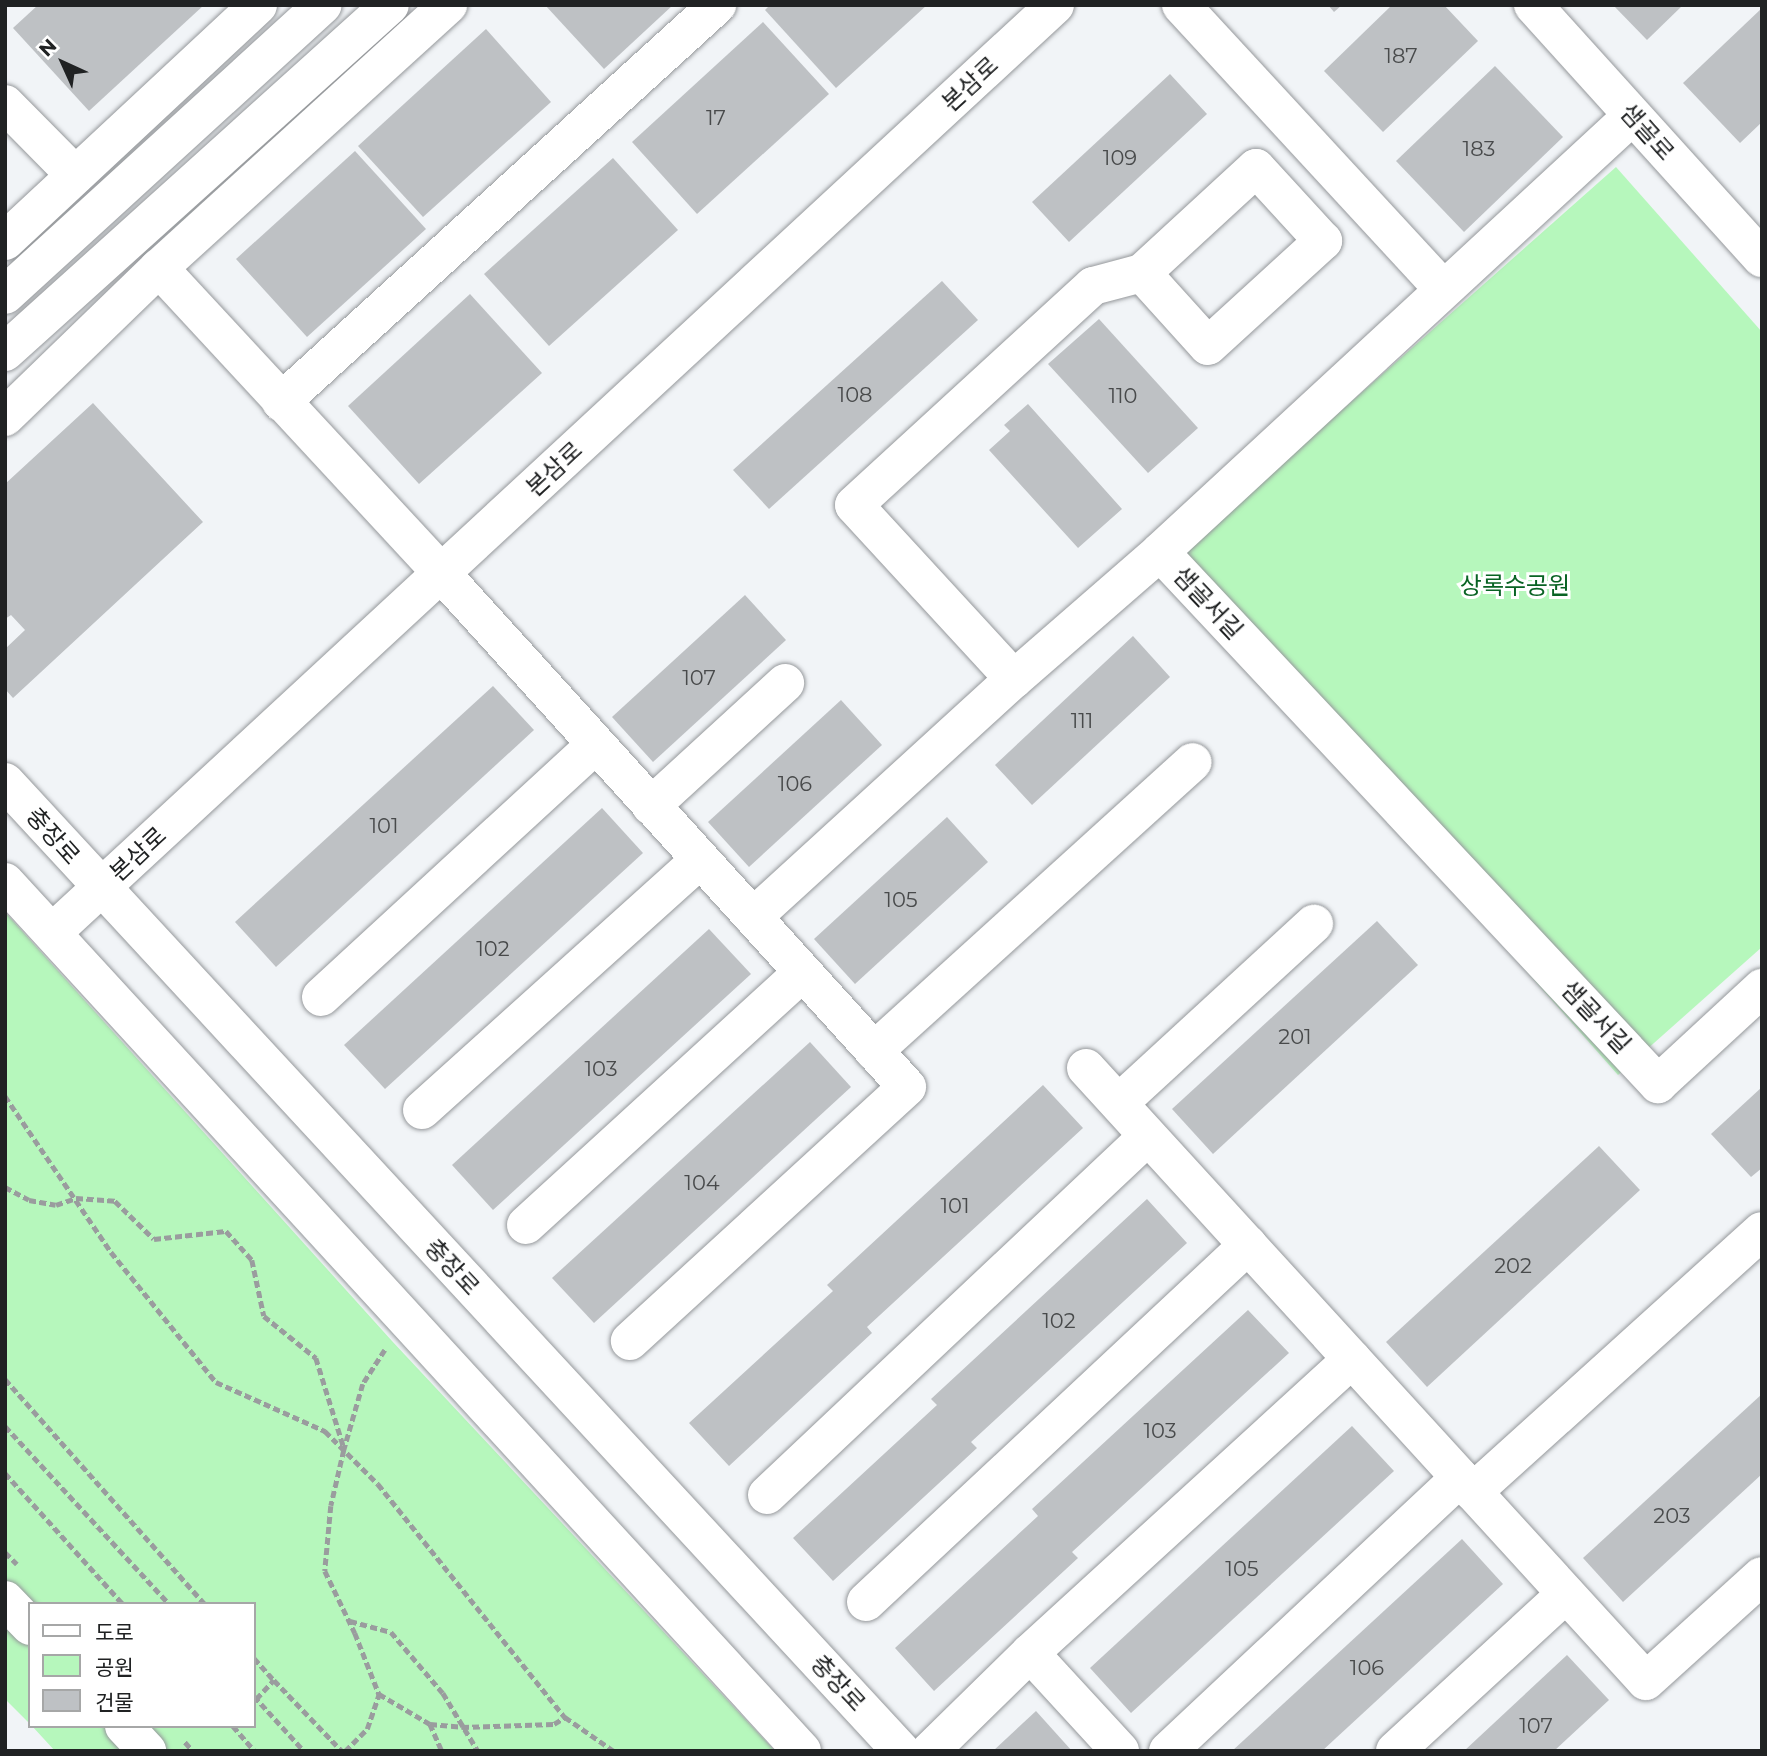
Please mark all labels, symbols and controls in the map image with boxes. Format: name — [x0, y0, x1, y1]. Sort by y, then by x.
north arrow — [28, 28, 98, 98]
text: N — [34, 34, 61, 61]
house number: 187 — [1384, 43, 1418, 69]
street label: 본삼로 — [936, 51, 1004, 117]
street label: 샘골로 — [1614, 98, 1680, 166]
house number: 17 — [706, 105, 726, 131]
house number: 183 — [1463, 136, 1495, 162]
house number: 109 — [1103, 145, 1137, 171]
house number: 108 — [838, 382, 872, 408]
house number: 110 — [1108, 383, 1138, 409]
street label: 본삼로 — [520, 436, 588, 502]
street label: 샘골서길 — [1167, 561, 1249, 645]
park label: 상록수공원 — [1460, 572, 1570, 600]
house number: 107 — [682, 665, 716, 691]
house number: 111 — [1071, 708, 1093, 734]
house number: 106 — [778, 771, 812, 797]
street label: 충장로 — [20, 802, 86, 870]
house number: 101 — [369, 813, 399, 839]
street label: 본삼로 — [104, 821, 172, 887]
house number: 105 — [884, 887, 918, 913]
house number: 102 — [476, 936, 510, 962]
street label: 샘골서길 — [1555, 975, 1637, 1059]
house number: 201 — [1278, 1024, 1312, 1050]
house number: 103 — [584, 1056, 618, 1082]
house number: 104 — [684, 1170, 720, 1196]
house number: 101 — [940, 1193, 970, 1219]
street label: 충장로 — [419, 1233, 485, 1301]
house number: 202 — [1494, 1253, 1532, 1279]
house number: 102 — [1042, 1308, 1076, 1334]
house number: 103 — [1143, 1418, 1177, 1444]
house number: 203 — [1653, 1503, 1691, 1529]
house number: 105 — [1225, 1556, 1259, 1582]
legend — [28, 1602, 256, 1728]
text: 도로 — [95, 1620, 134, 1645]
street label: 충장로 — [805, 1649, 871, 1717]
text: 공원 — [95, 1655, 134, 1680]
house number: 106 — [1350, 1655, 1384, 1681]
text: 건물 — [95, 1690, 134, 1715]
house number: 107 — [1519, 1713, 1553, 1739]

